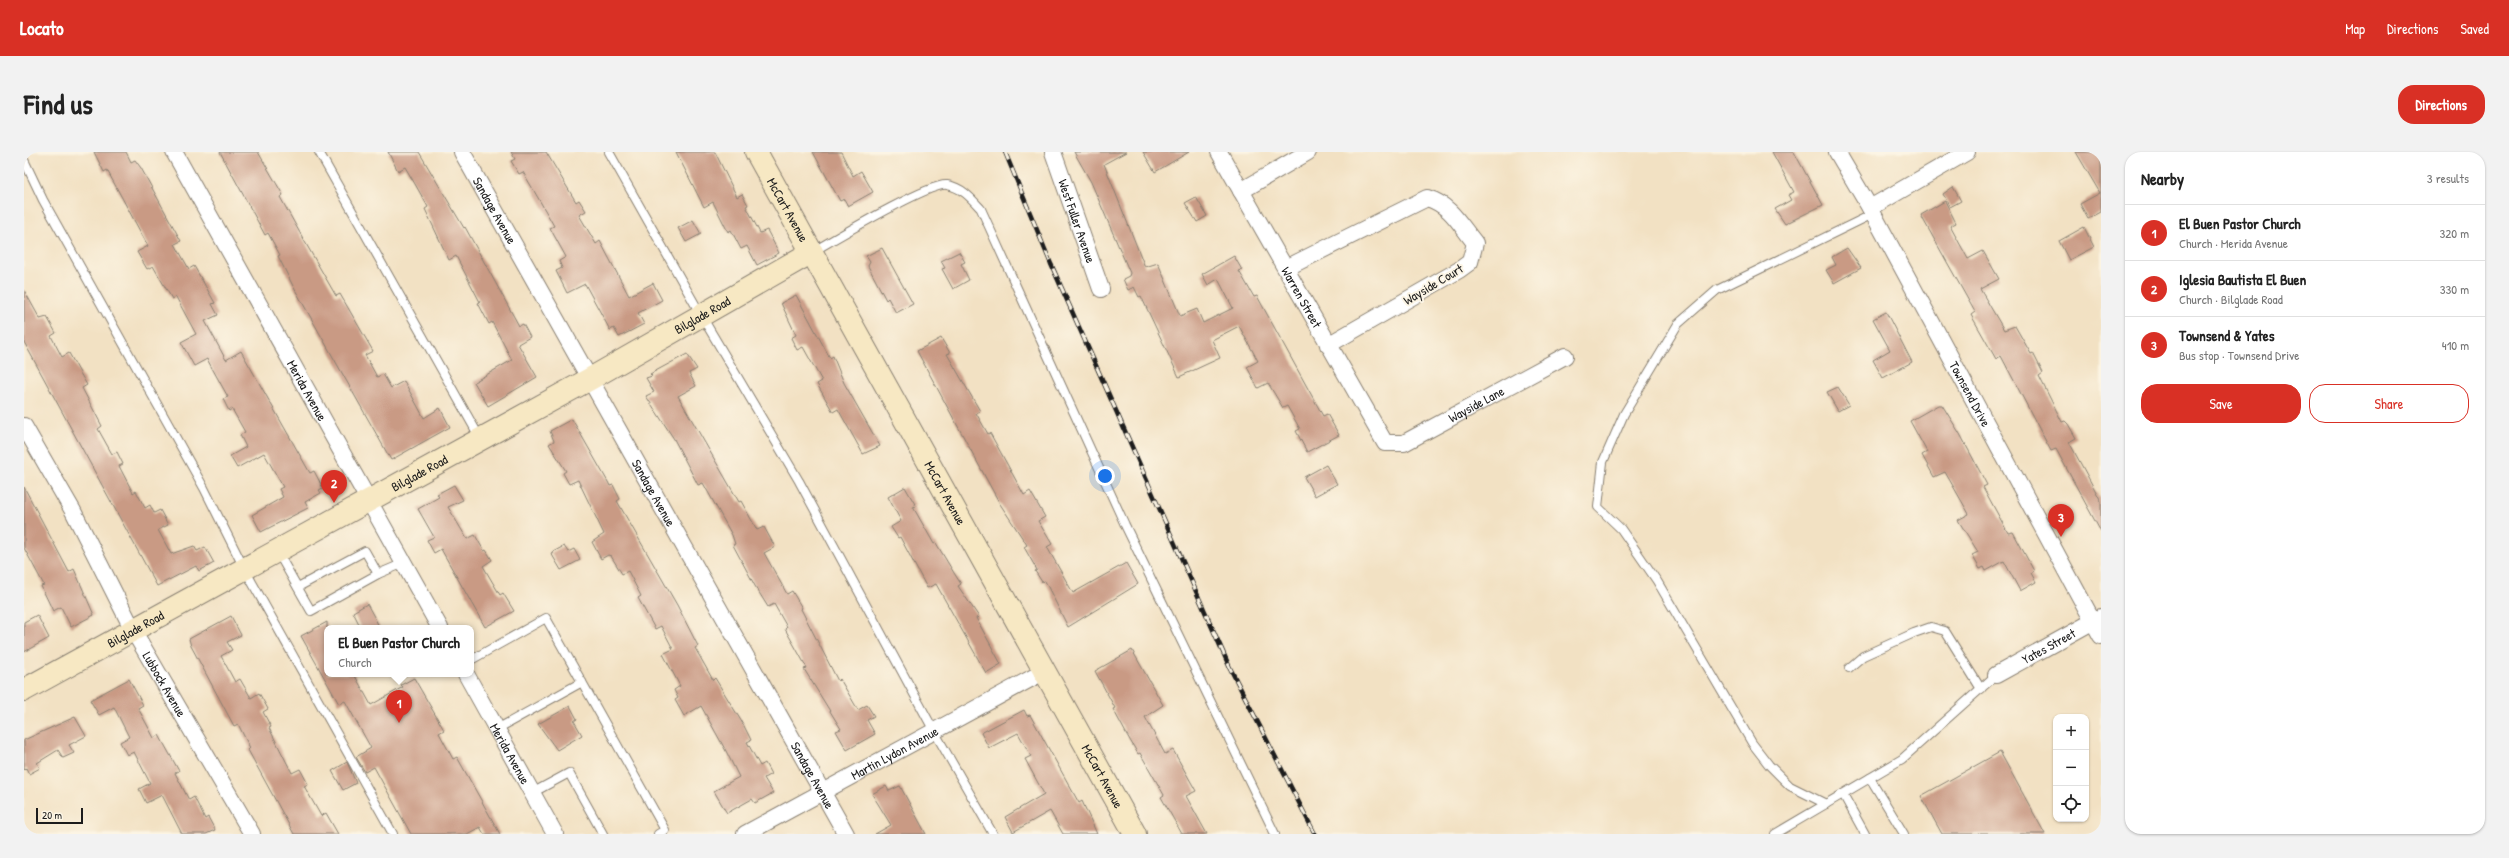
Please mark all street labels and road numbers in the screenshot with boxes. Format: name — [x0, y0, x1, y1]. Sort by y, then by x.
street label: Sandage Avenue — [469, 174, 521, 247]
street label: McCart Avenue — [763, 174, 813, 245]
street label: West Fuller Avenue — [1054, 177, 1100, 265]
street label: Wayside Court — [1400, 259, 1467, 309]
street label: Warren Street — [1277, 263, 1327, 331]
street label: Bilglade Road — [671, 292, 733, 338]
street label: Merida Avenue — [283, 357, 331, 424]
street label: Townsend Drive — [1945, 358, 1995, 430]
street label: Wayside Lane — [1445, 382, 1507, 426]
street label: Bilglade Road — [388, 450, 451, 496]
street label: Sandage Avenue — [628, 456, 680, 529]
street label: McCart Avenue — [920, 458, 970, 528]
street label: Bilglade Road — [104, 606, 167, 652]
street label: Yates Street — [2018, 624, 2079, 668]
street label: Lubbock Avenue — [139, 648, 191, 720]
street label: Merida Avenue — [486, 720, 534, 787]
street label: Martin Lydon Avenue — [848, 722, 941, 784]
street label: Sandage Avenue — [787, 738, 839, 812]
street label: McCart Avenue — [1078, 741, 1128, 811]

